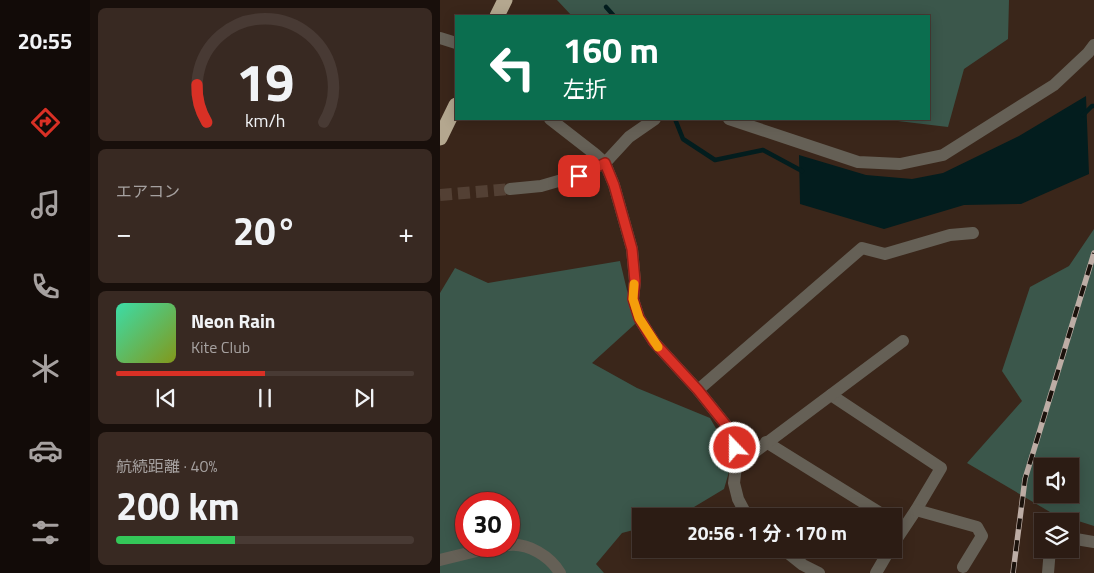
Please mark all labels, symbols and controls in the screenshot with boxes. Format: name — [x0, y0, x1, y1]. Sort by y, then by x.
text: 160 m — [563, 23, 659, 77]
text: 20:55 — [18, 24, 72, 58]
icon: left — [480, 35, 545, 100]
text: 19 — [236, 42, 294, 121]
text: 左折 — [563, 72, 607, 106]
icon: directions — [28, 105, 63, 140]
text: km/h — [245, 107, 285, 134]
pin — [558, 155, 600, 197]
icon: arrive — [565, 162, 593, 190]
text: エアコン — [116, 179, 180, 203]
icon: music — [28, 187, 63, 222]
text: 20° — [233, 202, 297, 260]
text: − — [116, 211, 132, 254]
text: + — [398, 211, 414, 254]
icon: phone — [28, 269, 63, 304]
text: Neon Rain — [191, 306, 275, 335]
text: Kite Club — [191, 335, 250, 359]
icon: climate — [28, 351, 63, 386]
icon: previous — [152, 384, 180, 412]
icon: pause — [251, 384, 279, 412]
icon: next — [350, 384, 378, 412]
position arrow — [708, 421, 760, 473]
icon: car — [28, 433, 63, 468]
text: 航続距離 · 40% — [116, 454, 217, 478]
map controls — [1034, 458, 1079, 558]
button: sound — [1034, 458, 1079, 503]
text: 200 km — [116, 477, 240, 535]
speed limit sign: 30 — [455, 492, 520, 557]
button: layers — [1034, 513, 1079, 558]
icon: filters — [28, 515, 63, 550]
text: 20:56 · 1 分 · 170 m — [687, 518, 847, 547]

